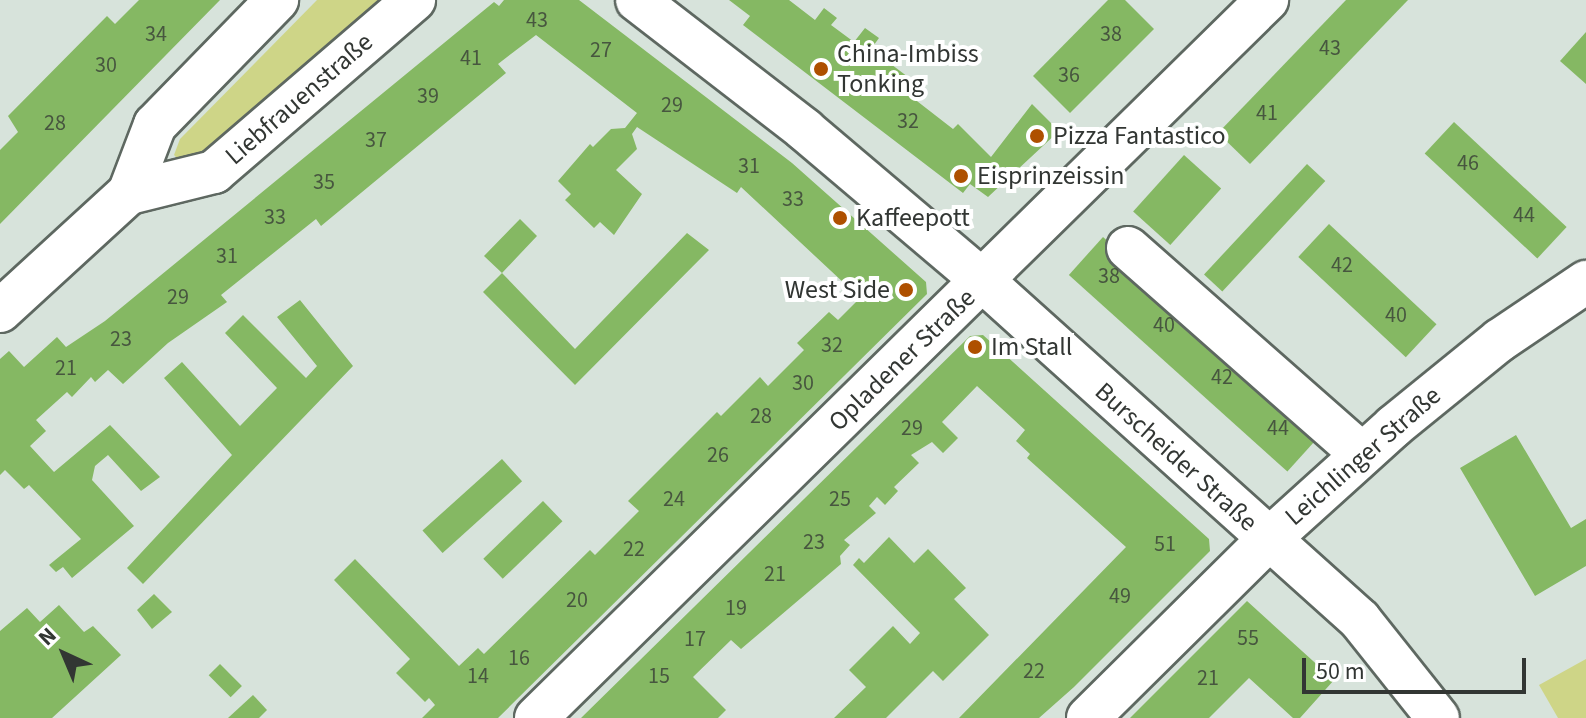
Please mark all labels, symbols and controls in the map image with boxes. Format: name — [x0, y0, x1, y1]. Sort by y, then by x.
house number: 43 — [526, 8, 548, 34]
house number: 34 — [145, 22, 167, 48]
house number: 38 — [1100, 22, 1122, 48]
street label: Liebfrauenstraße — [219, 26, 379, 172]
house number: 43 — [1319, 36, 1341, 62]
house number: 27 — [590, 38, 612, 64]
place label: China-Imbiss Tonking — [837, 38, 979, 100]
house number: 41 — [460, 46, 482, 72]
house number: 30 — [95, 53, 117, 79]
marker: China-Imbiss Tonking — [812, 60, 830, 78]
house number: 36 — [1058, 63, 1080, 89]
house number: 39 — [417, 84, 439, 110]
house number: 29 — [661, 93, 683, 119]
house number: 41 — [1256, 101, 1278, 127]
house number: 32 — [897, 109, 919, 135]
house number: 28 — [44, 111, 66, 137]
place label: Pizza Fantastico — [1053, 120, 1226, 152]
marker: Pizza Fantastico — [1028, 127, 1046, 145]
house number: 37 — [365, 128, 387, 154]
house number: 46 — [1457, 151, 1479, 177]
house number: 31 — [738, 154, 760, 180]
place label: Eisprinzeissin — [977, 160, 1125, 192]
marker: Eisprinzeissin — [952, 167, 970, 185]
house number: 35 — [313, 170, 335, 196]
house number: 33 — [782, 187, 804, 213]
place label: Kaffeepott — [856, 202, 970, 234]
house number: 44 — [1513, 203, 1535, 229]
house number: 33 — [264, 205, 286, 231]
marker: Kaffeepott — [831, 209, 849, 227]
house number: 31 — [216, 244, 238, 270]
house number: 42 — [1331, 253, 1353, 279]
house number: 38 — [1098, 264, 1120, 290]
place label: West Side — [785, 274, 890, 306]
marker: West Side — [897, 281, 915, 299]
street label: Opladener Straße — [822, 282, 982, 438]
house number: 29 — [167, 285, 189, 311]
house number: 40 — [1385, 303, 1407, 329]
house number: 40 — [1153, 313, 1175, 339]
house number: 23 — [110, 327, 132, 353]
place label: Im Stall — [991, 331, 1072, 363]
house number: 32 — [821, 333, 843, 359]
marker: Im Stall — [966, 338, 984, 356]
house number: 21 — [55, 356, 77, 382]
house number: 42 — [1211, 365, 1233, 391]
house number: 30 — [792, 371, 814, 397]
street label: Burscheider Straße — [1088, 376, 1264, 538]
street label: Leichlinger Straße — [1279, 380, 1447, 532]
house number: 28 — [750, 404, 772, 430]
house number: 29 — [901, 416, 923, 442]
house number: 44 — [1267, 416, 1289, 442]
house number: 26 — [707, 443, 729, 469]
house number: 24 — [663, 487, 685, 513]
house number: 25 — [829, 487, 851, 513]
house number: 23 — [803, 530, 825, 556]
house number: 51 — [1154, 532, 1176, 558]
house number: 22 — [623, 537, 645, 563]
house number: 21 — [764, 562, 786, 588]
house number: 49 — [1109, 584, 1131, 610]
house number: 20 — [566, 588, 588, 614]
house number: 19 — [725, 596, 747, 622]
north arrow — [24, 614, 104, 694]
text: N — [31, 620, 64, 653]
house number: 55 — [1237, 626, 1259, 652]
house number: 17 — [684, 627, 706, 653]
scale bar — [1306, 642, 1530, 692]
house number: 16 — [508, 646, 530, 672]
text: 50 m — [1316, 654, 1365, 689]
house number: 22 — [1023, 659, 1045, 685]
house number: 14 — [467, 664, 489, 690]
house number: 15 — [648, 664, 670, 690]
house number: 21 — [1197, 666, 1219, 692]

